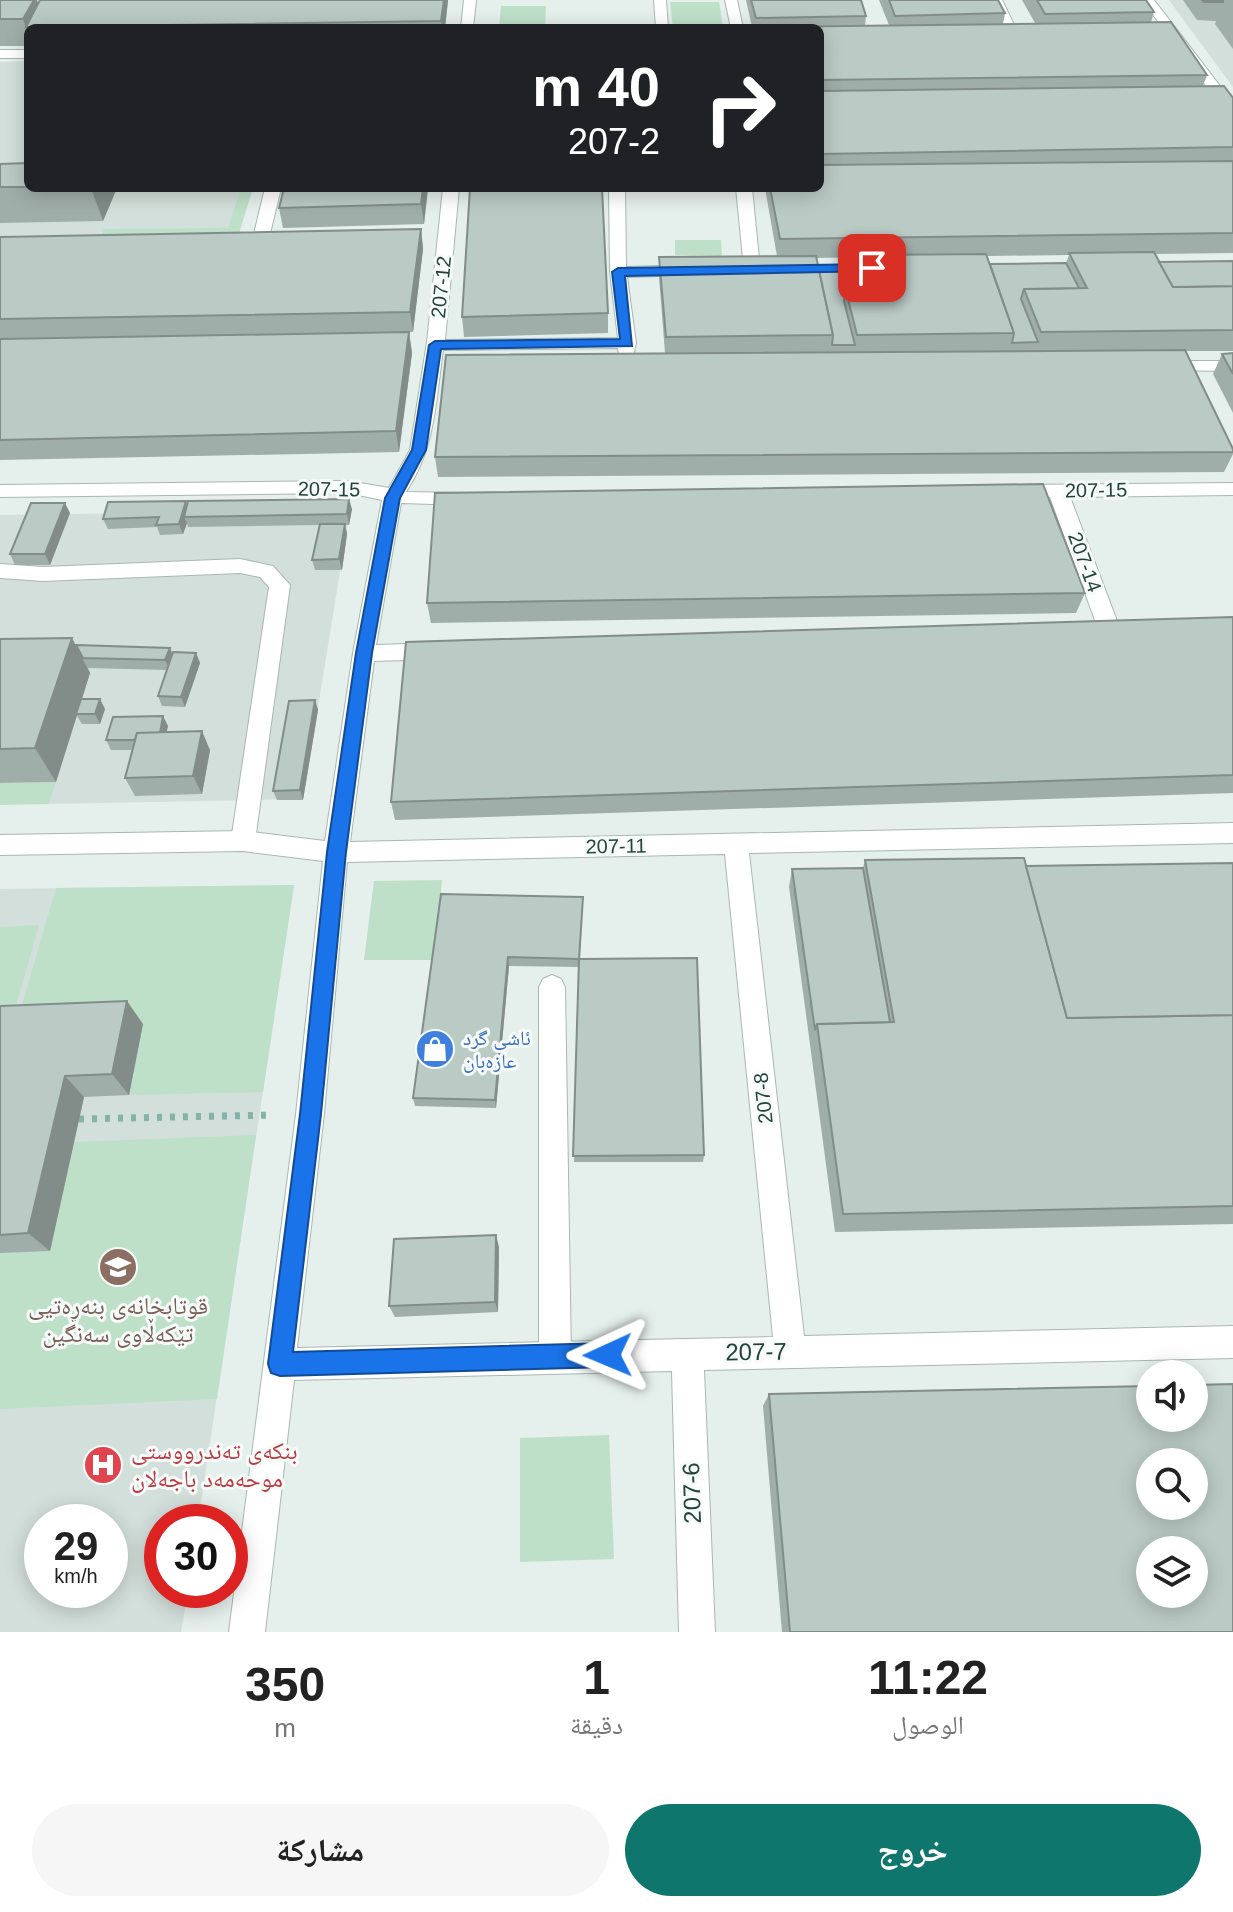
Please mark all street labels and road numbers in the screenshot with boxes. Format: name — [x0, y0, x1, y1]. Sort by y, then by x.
street label: 207-12 — [427, 255, 455, 319]
street label: 207-15 — [298, 477, 360, 501]
street label: 207-15 — [1065, 478, 1127, 502]
street label: 207-14 — [1064, 529, 1106, 595]
street label: 207-11 — [585, 834, 647, 858]
street label: 207-8 — [749, 1071, 777, 1125]
street label: 207-7 — [725, 1337, 787, 1366]
street label: 207-6 — [677, 1462, 706, 1524]

